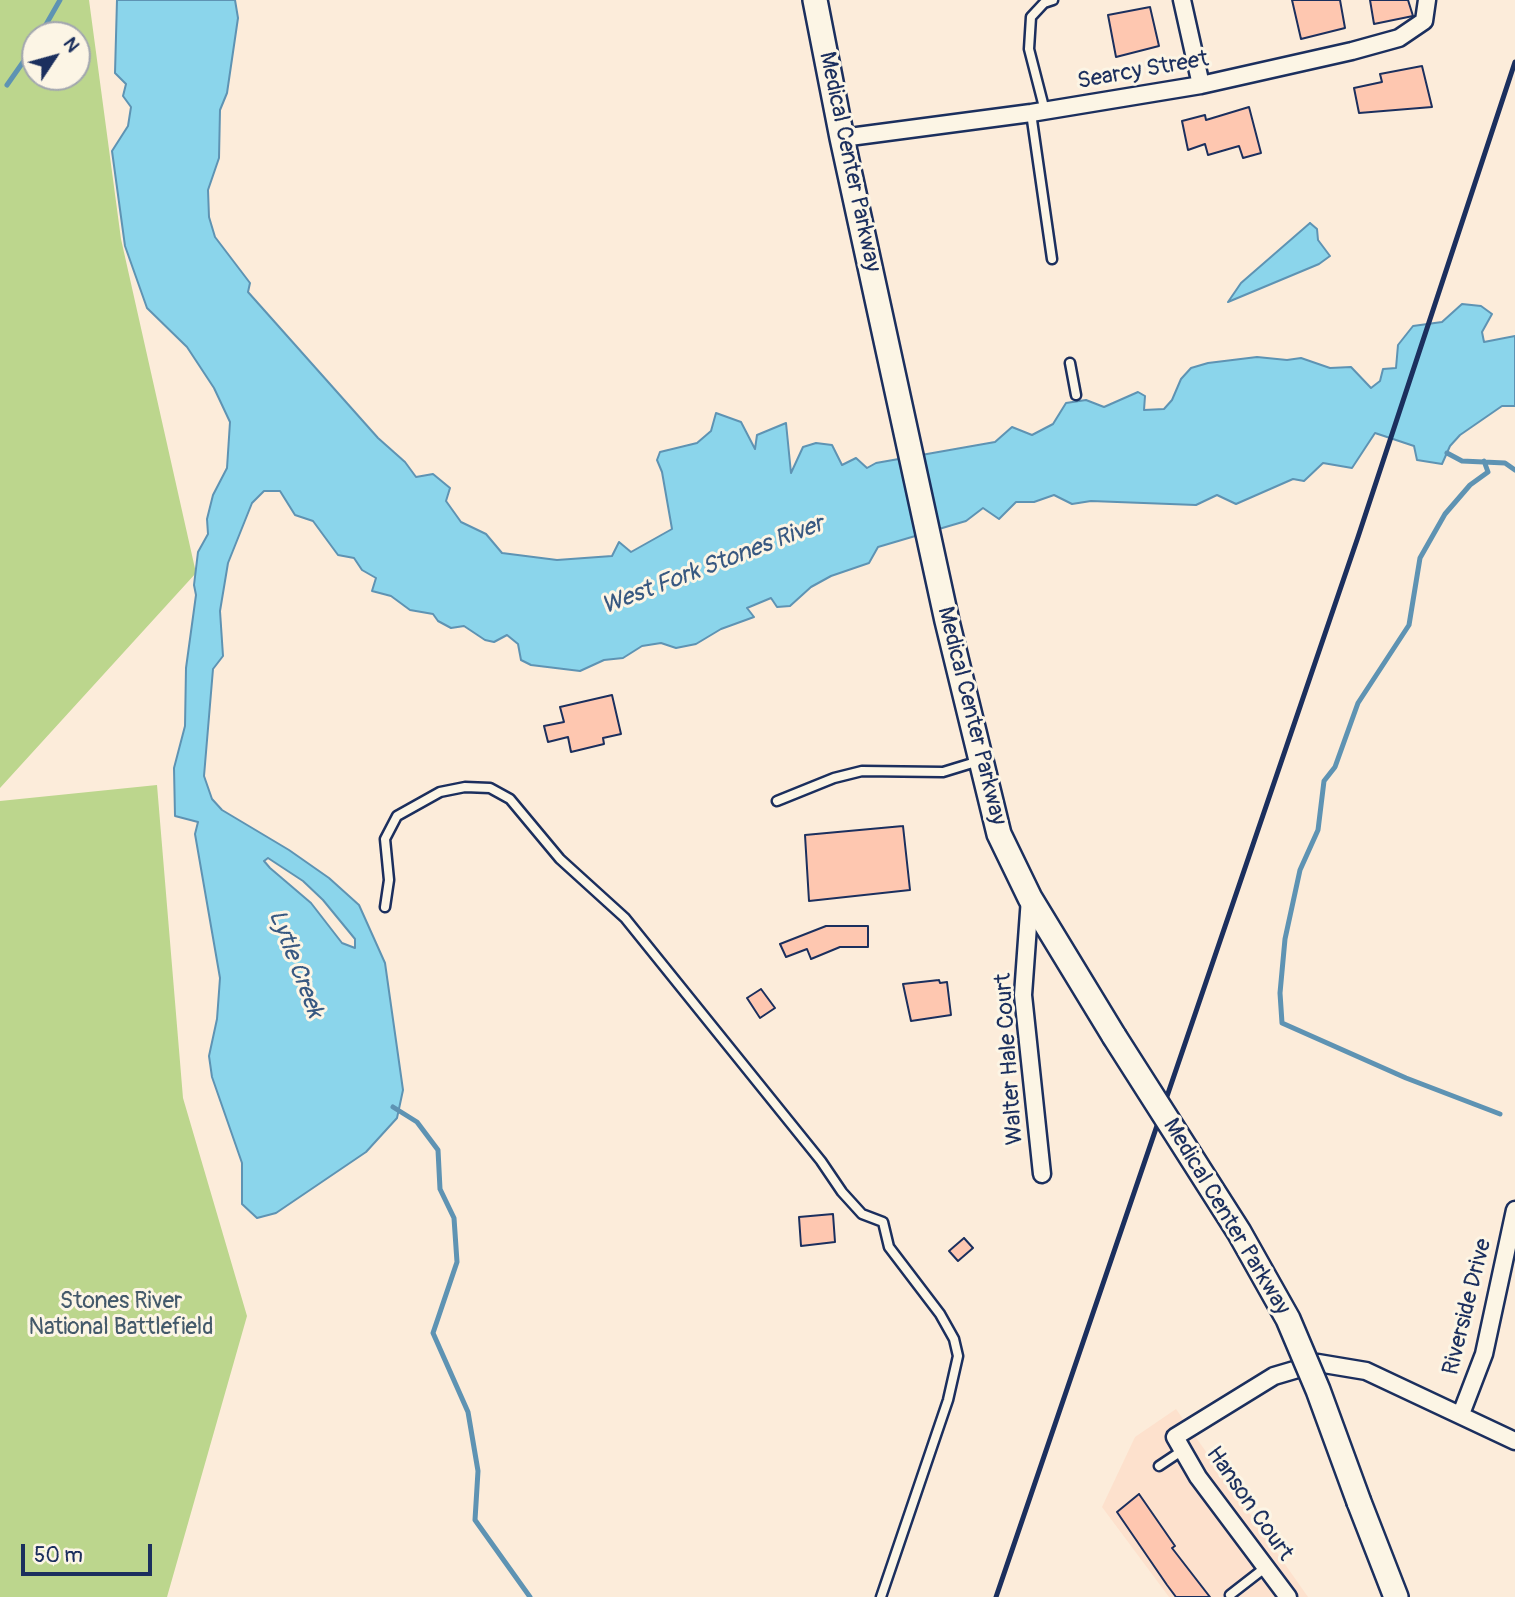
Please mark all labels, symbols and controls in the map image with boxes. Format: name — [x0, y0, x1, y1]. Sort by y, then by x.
north arrow — [21, 21, 91, 91]
text: N — [58, 33, 85, 57]
street label: Searcy Street — [1075, 46, 1211, 96]
street label: Medical Center Parkway — [812, 50, 886, 274]
water label: West Fork Stones River — [598, 510, 828, 622]
street label: Medical Center Parkway — [931, 604, 1011, 828]
water label: Lytle Creek — [261, 906, 329, 1022]
street label: Walter Hale Court — [990, 972, 1030, 1146]
street label: Medical Center Parkway — [1156, 1114, 1296, 1320]
street label: Riverside Drive — [1438, 1236, 1498, 1378]
park label: Stones River National Battlefield — [28, 1288, 214, 1342]
street label: Hanson Court — [1200, 1442, 1298, 1566]
scale bar — [24, 1530, 156, 1574]
text: 50 m — [34, 1542, 83, 1569]

